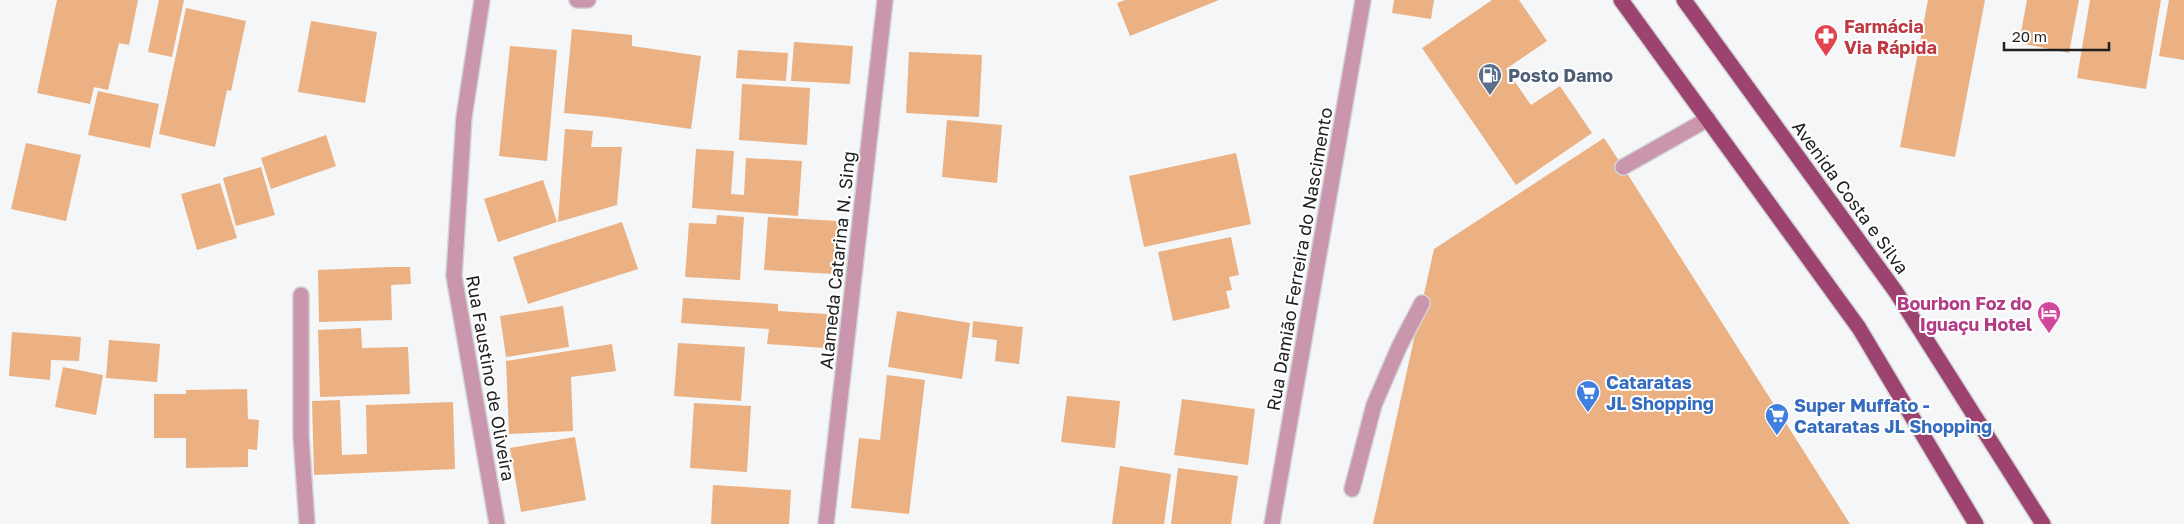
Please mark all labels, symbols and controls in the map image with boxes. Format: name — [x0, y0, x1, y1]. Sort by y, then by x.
place label: Farmácia Via Rápida — [1844, 15, 1937, 58]
scale bar — [2004, 20, 2109, 52]
pharmacy icon: Farmácia Via Rápida — [1813, 23, 1839, 57]
text: 20 m — [2012, 27, 2047, 45]
fuel station icon: Posto Damo — [1477, 62, 1503, 96]
place label: Posto Damo — [1508, 64, 1613, 86]
street label: Rua Damião Ferreira do Nascimento — [1261, 106, 1337, 412]
street label: Avenida Costa e Silva — [1788, 116, 1914, 278]
street label: Alameda Catarina N. Sing — [815, 150, 859, 370]
street label: Rua Faustino de Oliveira — [462, 273, 520, 483]
place label: Bourbon Foz do Iguaçu Hotel — [1897, 292, 2032, 335]
hotel icon: Bourbon Foz do Iguaçu Hotel — [2036, 300, 2062, 334]
place label: Cataratas JL Shopping — [1606, 371, 1714, 414]
supermarket icon: Cataratas JL Shopping — [1575, 379, 1601, 413]
place label: Super Muffato - Cataratas JL Shopping — [1794, 394, 1992, 437]
supermarket icon: Super Muffato - Cataratas JL Shopping — [1764, 402, 1790, 436]

